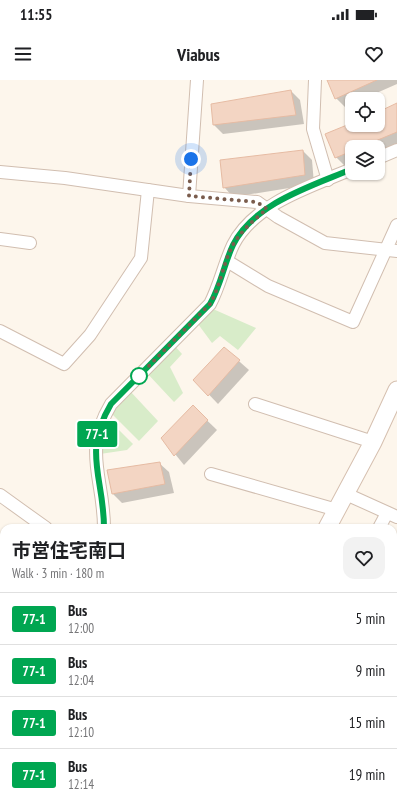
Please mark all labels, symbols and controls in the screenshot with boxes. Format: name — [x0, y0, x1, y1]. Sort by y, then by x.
text: 11:55 — [20, 5, 52, 24]
icon: menu — [12, 43, 34, 65]
text: Viabus — [177, 43, 220, 66]
icon: heart — [363, 43, 385, 65]
map controls — [345, 92, 385, 180]
button: locate — [345, 92, 385, 132]
button: layers — [345, 140, 385, 180]
your location — [181, 149, 201, 169]
unlabelled marker — [130, 367, 148, 385]
line badge: 77-1 — [69, 421, 125, 447]
text: 77-1 — [85, 425, 109, 443]
button: heart — [343, 537, 385, 579]
text: 市営住宅南口 — [12, 538, 126, 562]
text: Walk · 3 min · 180 m — [12, 565, 104, 582]
text: Bus — [68, 601, 87, 620]
text: 5 min — [355, 609, 385, 628]
text: 77-1 — [22, 610, 46, 628]
text: 12:00 — [68, 620, 94, 637]
text: Bus — [68, 653, 87, 672]
text: 9 min — [355, 661, 385, 680]
text: 77-1 — [22, 662, 46, 680]
text: 12:04 — [68, 672, 94, 689]
text: Bus — [68, 705, 87, 724]
text: 15 min — [349, 713, 385, 732]
text: 77-1 — [22, 714, 46, 732]
text: 12:10 — [68, 724, 94, 741]
text: Bus — [68, 757, 87, 776]
text: 19 min — [349, 765, 385, 784]
text: 77-1 — [22, 766, 46, 784]
text: 12:14 — [68, 776, 94, 793]

